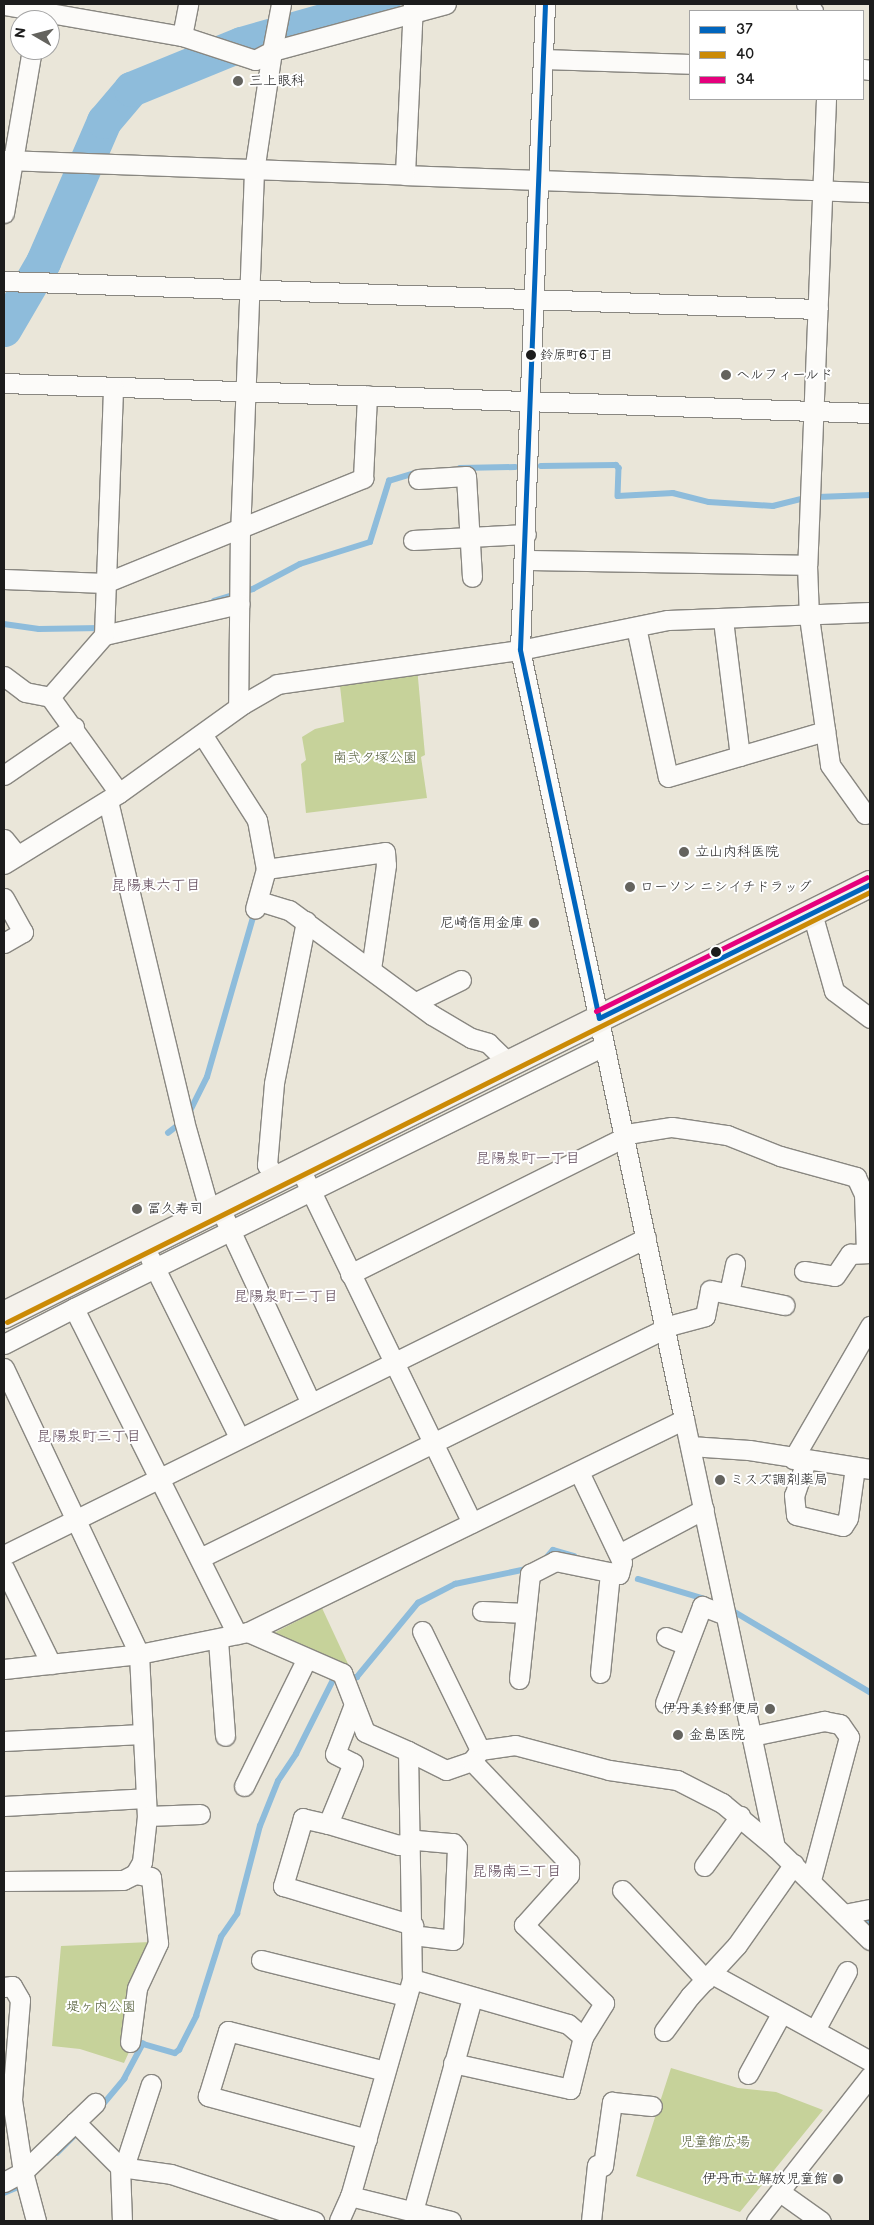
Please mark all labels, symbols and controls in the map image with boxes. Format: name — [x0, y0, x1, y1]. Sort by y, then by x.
north arrow — [10, 10, 60, 60]
legend — [689, 10, 864, 100]
text: 37 — [736, 20, 753, 39]
text: N — [11, 27, 30, 39]
text: 40 — [736, 45, 754, 64]
text: 34 — [736, 70, 754, 89]
place label: 三上眼科 — [249, 73, 305, 89]
marker: 三上眼科 — [231, 74, 245, 88]
place label: 鈴原町6丁目 — [540, 347, 613, 363]
marker: 鈴原町6丁目 — [526, 350, 536, 360]
place label: ヘルフィールド — [736, 367, 834, 383]
marker: ヘルフィールド — [720, 369, 732, 381]
park label: 南弐タ塚公園 — [333, 750, 417, 766]
place label: 立山内科医院 — [695, 844, 779, 860]
marker: 立山内科医院 — [677, 845, 691, 859]
district label: 昆陽東六丁目 — [111, 877, 201, 895]
place label: ローソン ニシイチドラッグ — [640, 879, 812, 895]
marker: ローソン ニシイチドラッグ — [624, 881, 636, 893]
place label: 尼崎信用金庫 — [440, 915, 524, 931]
marker: 尼崎信用金庫 — [528, 917, 540, 929]
unlabelled marker — [711, 947, 721, 957]
district label: 昆陽泉町一丁目 — [476, 1150, 580, 1168]
place label: 冨久寿司 — [147, 1201, 203, 1217]
marker: 冨久寿司 — [131, 1203, 143, 1215]
district label: 昆陽泉町二丁目 — [234, 1288, 338, 1306]
district label: 昆陽泉町三丁目 — [37, 1428, 141, 1446]
place label: ミスズ調剤薬局 — [730, 1472, 828, 1488]
marker: ミスズ調剤薬局 — [714, 1474, 726, 1486]
place label: 伊丹美鈴郵便局 — [662, 1701, 760, 1717]
marker: 伊丹美鈴郵便局 — [764, 1703, 776, 1715]
place label: 金島医院 — [689, 1727, 745, 1743]
marker: 金島医院 — [671, 1728, 685, 1742]
district label: 昆陽南三丁目 — [472, 1863, 562, 1881]
park label: 堤ヶ内公園 — [66, 1999, 136, 2015]
park label: 児童館広場 — [680, 2134, 750, 2150]
place label: 伊丹市立解放児童館 — [702, 2171, 828, 2187]
marker: 伊丹市立解放児童館 — [832, 2173, 844, 2185]

